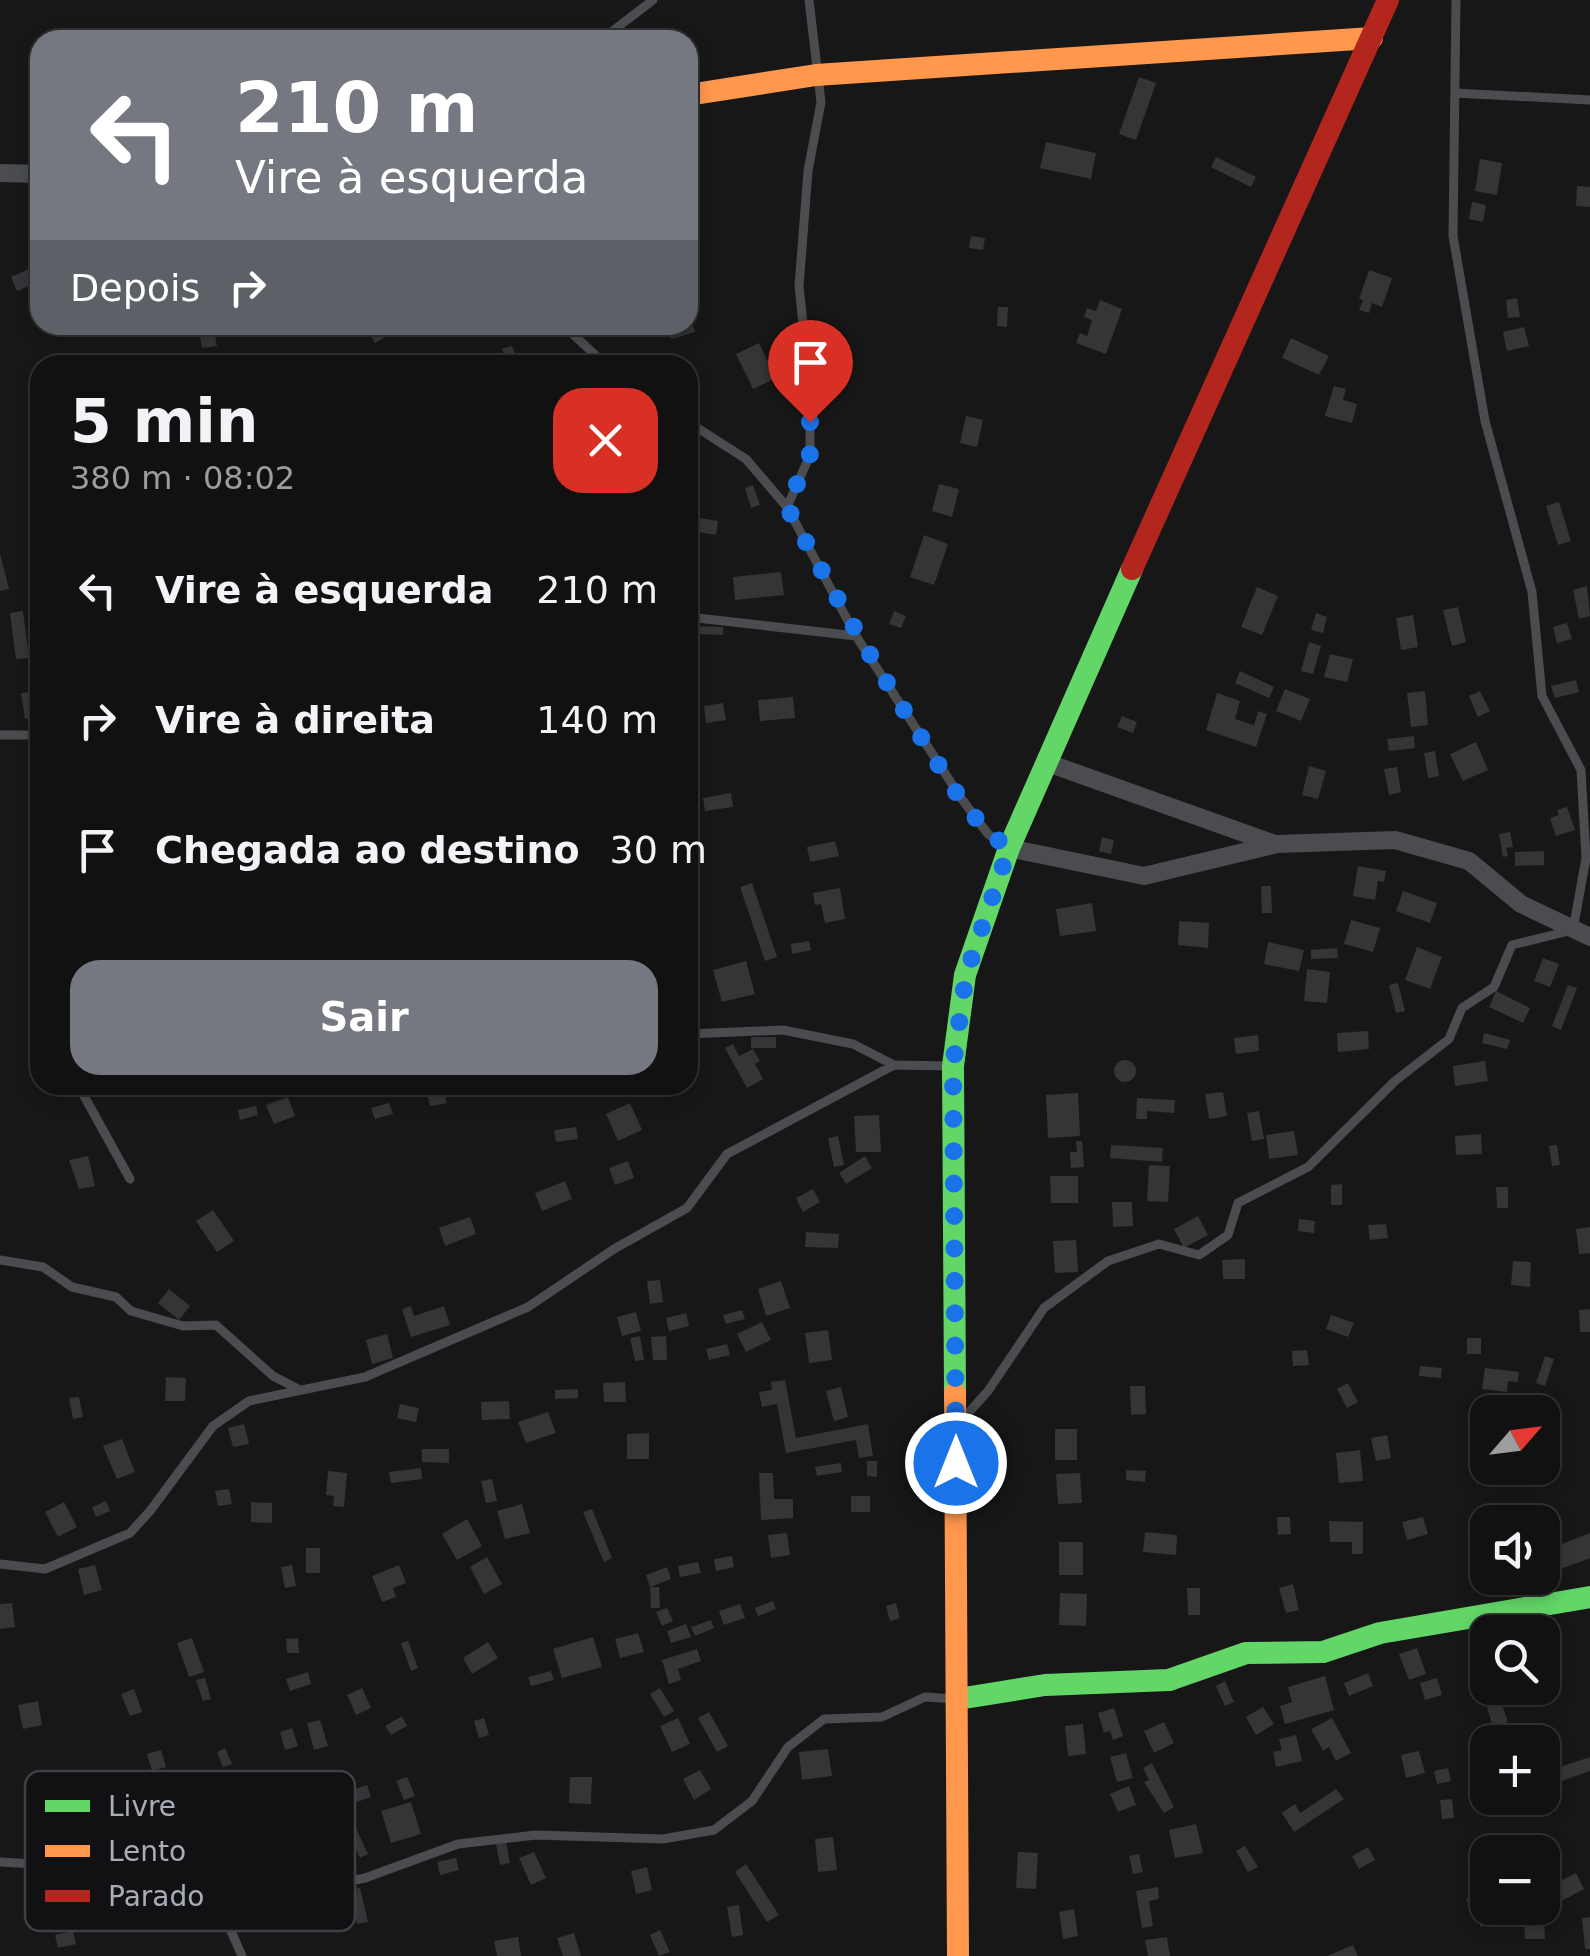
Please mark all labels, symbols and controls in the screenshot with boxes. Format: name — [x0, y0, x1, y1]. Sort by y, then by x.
text: 210 m — [235, 67, 478, 149]
icon: left — [70, 70, 200, 200]
text: Vire à esquerda — [235, 151, 588, 204]
icon: right — [220, 260, 275, 315]
text: Depois — [70, 266, 200, 310]
pin — [768, 320, 853, 423]
icon: arrive — [783, 335, 838, 390]
text: 5 min — [70, 386, 258, 456]
button: close — [553, 388, 658, 493]
text: 380 m · 08:02 — [70, 459, 295, 497]
icon: left — [70, 563, 125, 618]
text: Vire à esquerda — [155, 568, 493, 612]
text: 210 m — [536, 568, 658, 612]
icon: right — [70, 693, 125, 748]
text: Vire à direita — [155, 698, 435, 742]
text: 140 m — [536, 698, 658, 742]
icon: arrive — [70, 823, 125, 878]
text: Chegada ao destino — [155, 828, 580, 872]
text: 30 m — [610, 828, 707, 872]
button: Sair — [70, 960, 658, 1075]
north arrow — [1470, 1395, 1560, 1485]
map controls — [1470, 1395, 1560, 1925]
position arrow — [904, 1411, 1008, 1515]
button: sound — [1470, 1505, 1560, 1595]
button: search — [1470, 1615, 1560, 1705]
button: + — [1470, 1725, 1560, 1815]
legend — [25, 1771, 355, 1931]
text: Livre — [108, 1790, 176, 1823]
text: Lento — [108, 1835, 186, 1868]
button: − — [1470, 1835, 1560, 1925]
text: Parado — [108, 1880, 204, 1913]

